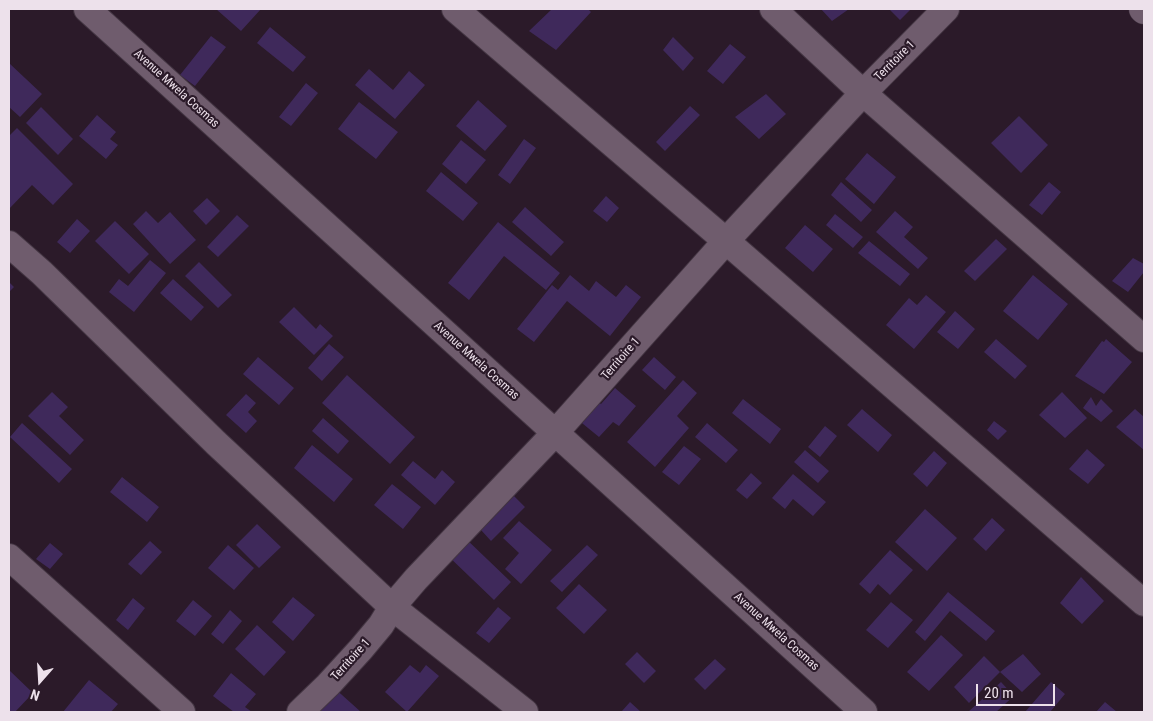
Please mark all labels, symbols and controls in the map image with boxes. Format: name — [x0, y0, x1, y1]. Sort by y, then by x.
street label: Territoire 1 — [872, 38, 918, 84]
street label: Avenue Mwela Cosmas — [130, 47, 222, 131]
street label: Avenue Mwela Cosmas — [430, 319, 522, 403]
street label: Territoire 1 — [599, 335, 643, 383]
street label: Avenue Mwela Cosmas — [730, 590, 822, 674]
street label: Territoire 1 — [328, 636, 374, 684]
north arrow — [15, 656, 65, 706]
scale bar — [978, 674, 1057, 706]
text: 20 m — [984, 684, 1014, 702]
text: N — [28, 686, 42, 704]

